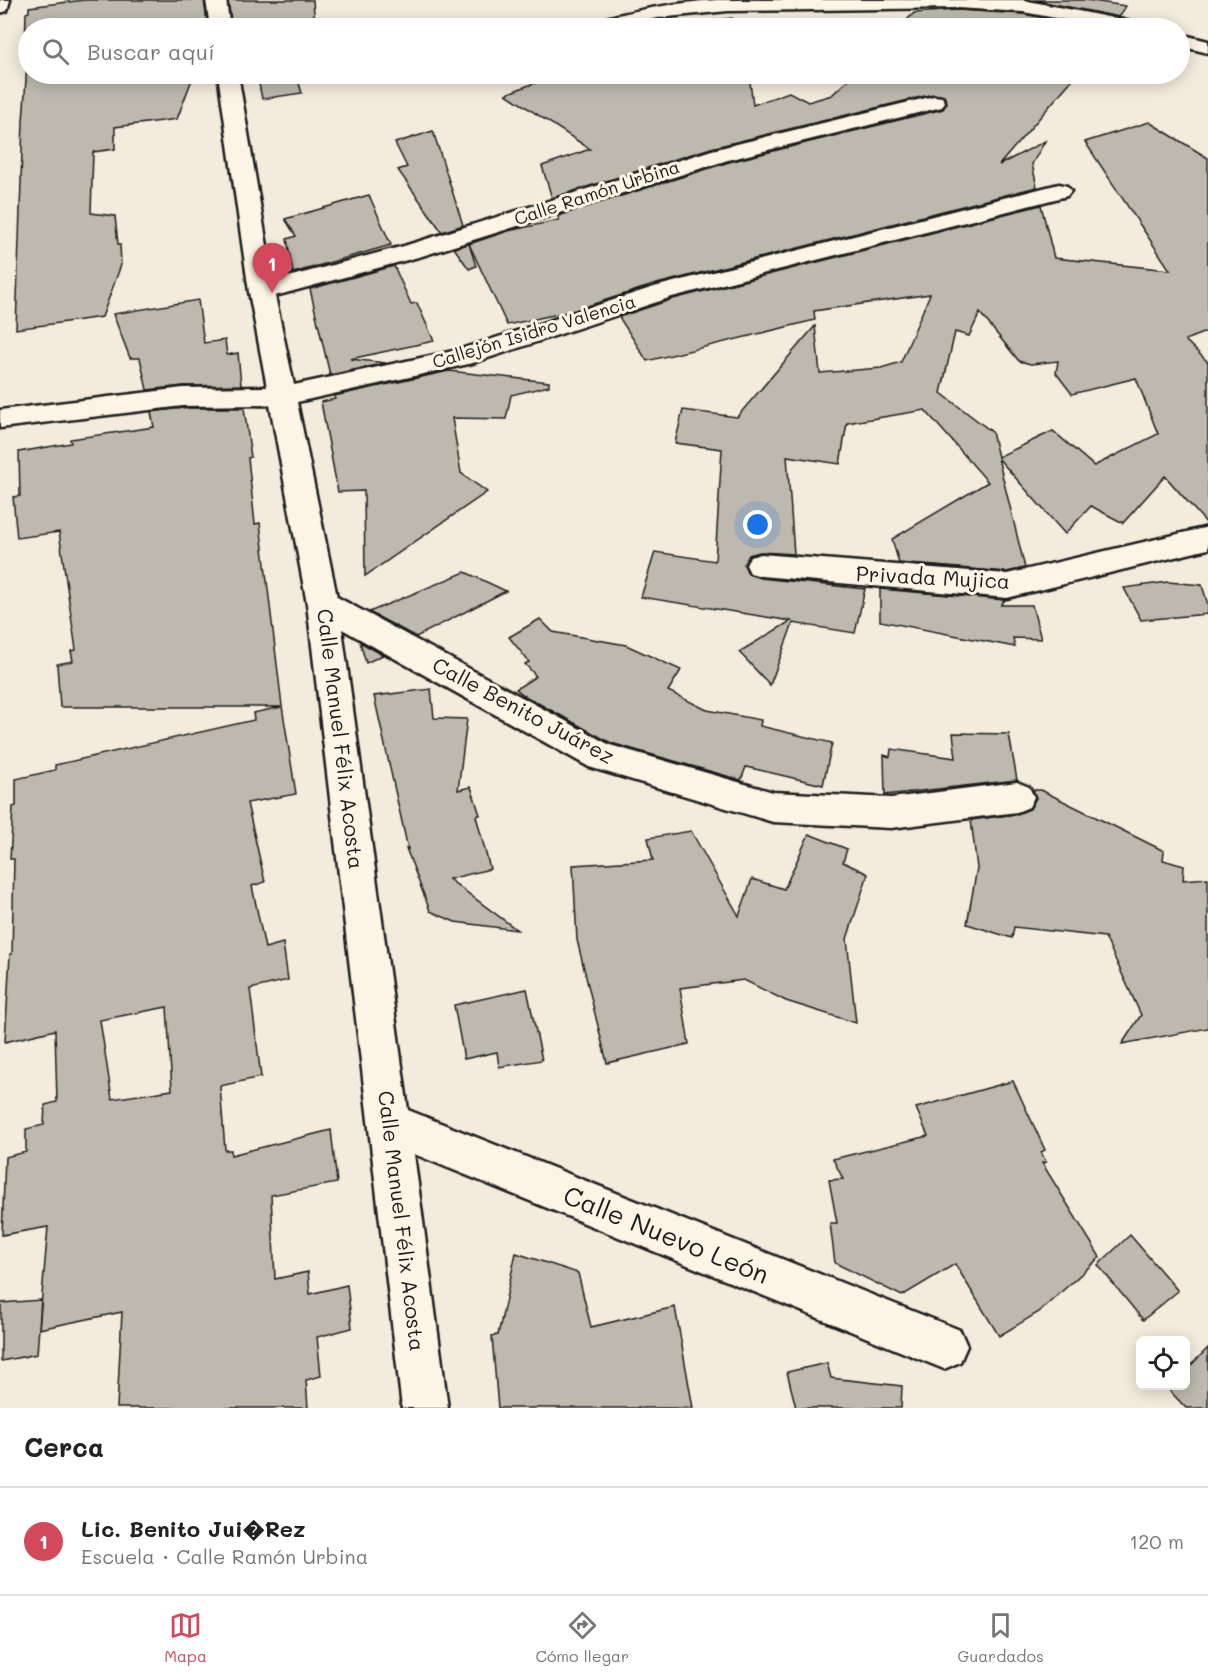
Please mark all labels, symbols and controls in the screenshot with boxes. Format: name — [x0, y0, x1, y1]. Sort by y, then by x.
search box — [18, 18, 1190, 84]
icon: search — [39, 35, 72, 68]
text: Buscar aquí — [87, 37, 215, 66]
street label: Calle Ramón Urbina — [511, 154, 683, 230]
pin: 1 — [252, 244, 292, 293]
street label: Callejón Isidro Valencia — [429, 289, 638, 373]
your location — [743, 510, 772, 539]
street label: Privada Mujica — [855, 559, 1011, 594]
street label: Calle Manuel Félix Acosta — [312, 607, 371, 870]
street label: Calle Benito Juárez — [428, 650, 619, 769]
street label: Calle Manuel Félix Acosta — [373, 1089, 432, 1352]
street label: Calle Nuevo León — [559, 1177, 774, 1291]
map controls — [1136, 1336, 1190, 1390]
button: locate — [1136, 1336, 1190, 1390]
text: Cerca — [24, 1430, 104, 1464]
text: Lic. Benito Jui�Rez — [81, 1514, 305, 1543]
text: 1 — [39, 1528, 48, 1554]
text: 120 m — [1129, 1528, 1184, 1554]
text: Escuela · Calle Ramón Urbina — [81, 1543, 368, 1569]
tab: Mapa — [164, 1609, 207, 1666]
tab: Cómo llegar — [535, 1609, 629, 1666]
tab: Guardados — [958, 1609, 1044, 1666]

